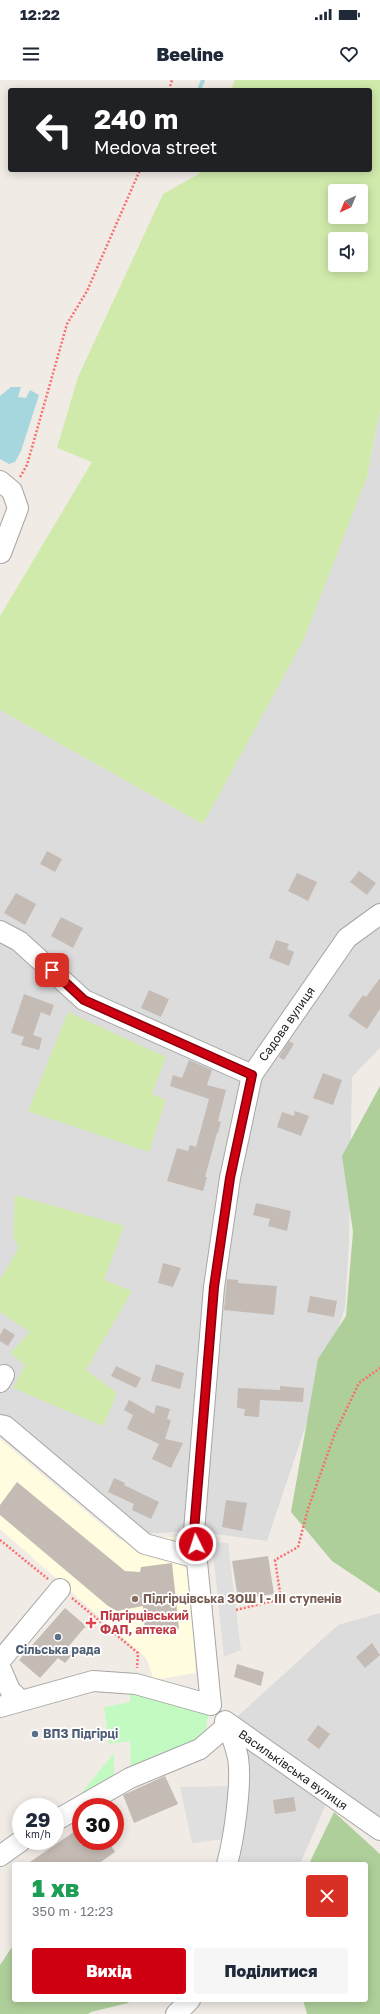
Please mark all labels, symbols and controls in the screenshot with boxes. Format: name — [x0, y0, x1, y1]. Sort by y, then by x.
text: 12:22 — [20, 5, 60, 23]
icon: menu — [20, 43, 42, 65]
text: Beeline — [156, 43, 224, 65]
icon: heart — [338, 43, 360, 65]
text: 240 m — [94, 102, 178, 135]
icon: left — [28, 104, 80, 156]
text: Medova street — [94, 136, 217, 158]
north arrow — [328, 184, 368, 224]
map controls — [328, 184, 368, 272]
button: sound — [328, 232, 368, 272]
pin — [35, 953, 69, 987]
icon: arrive — [41, 959, 63, 981]
street label: Садова вулиця — [255, 983, 318, 1064]
position arrow — [175, 1523, 217, 1565]
place label: Підгірцівська ЗОШ І - ІІІ ступенів — [143, 1591, 342, 1606]
marker: Підгірцівська ЗОШ І - ІІІ ступенів — [130, 1594, 140, 1604]
place label: Підгірцівський ФАП, аптека — [100, 1608, 189, 1637]
marker: Підгірцівський ФАП, аптека — [85, 1617, 97, 1629]
marker: Сільська рада — [53, 1632, 63, 1642]
place label: Сільська рада — [16, 1642, 100, 1657]
place label: ВПЗ Підгірці — [43, 1726, 118, 1741]
street label: Васильківська вулиця — [236, 1726, 351, 1813]
marker: ВПЗ Підгірці — [30, 1729, 40, 1739]
speed limit sign: 30 — [72, 1798, 124, 1850]
text: 29 — [26, 1807, 50, 1831]
text: km/h — [25, 1828, 51, 1840]
text: 1 хв — [32, 1873, 79, 1902]
button: close — [306, 1875, 348, 1917]
text: 350 m · 12:23 — [32, 1903, 113, 1919]
button: Вихід — [32, 1948, 186, 1994]
button: Поділитися — [194, 1948, 348, 1994]

